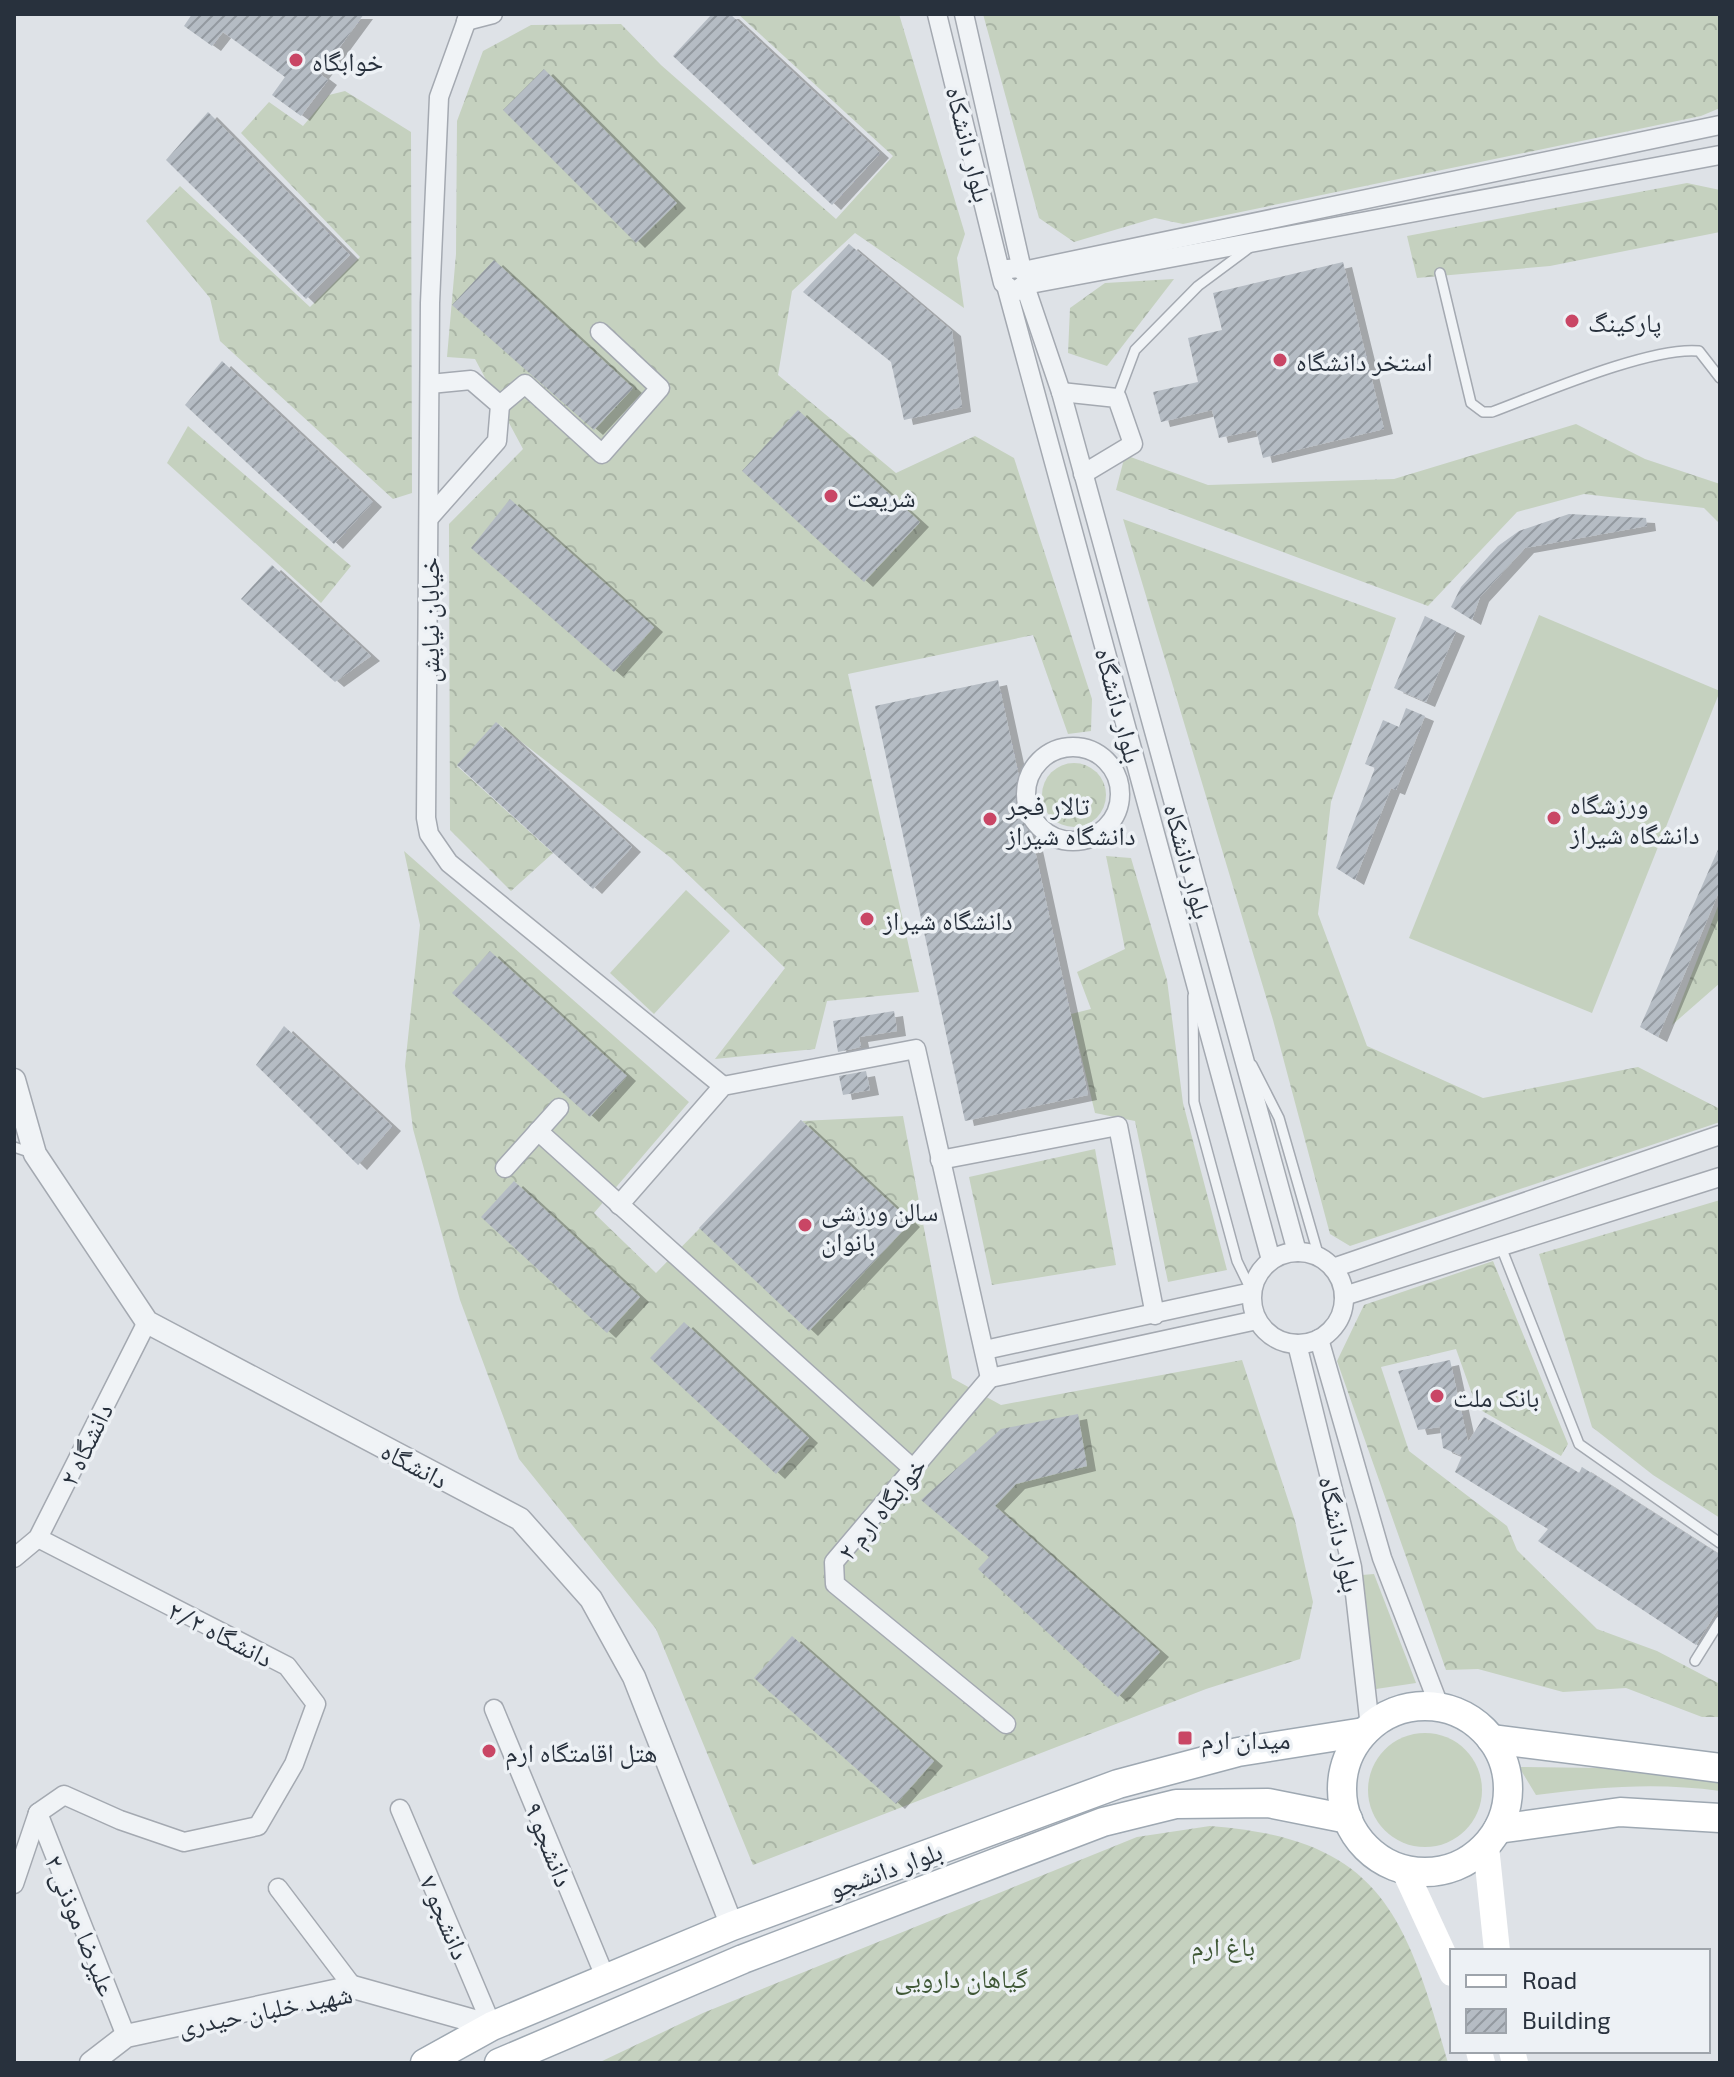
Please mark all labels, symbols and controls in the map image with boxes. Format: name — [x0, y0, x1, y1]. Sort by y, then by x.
place label: خوابگاه — [312, 45, 383, 77]
marker: خوابگاه — [287, 51, 305, 69]
street label: بلوار دانشکاه — [940, 83, 999, 205]
place label: پارکینگ — [1588, 306, 1661, 339]
marker: پارکینگ — [1563, 312, 1581, 330]
place label: استخر دانشگاه — [1296, 345, 1433, 377]
marker: استخر دانشگاه — [1271, 351, 1289, 369]
place label: شریعت — [847, 481, 916, 513]
marker: شریعت — [822, 487, 840, 505]
street label: خیابان نیایش — [413, 557, 446, 683]
street label: بلوار دانشگاه — [1089, 644, 1150, 766]
place label: ورزشگاه دانشگاه شیراز — [1569, 788, 1699, 850]
place label: تالار فجر دانشگاه شیراز — [1005, 789, 1135, 851]
street label: بلوار دانشکاه — [1158, 800, 1219, 922]
marker: ورزشگاه دانشگاه شیراز — [1545, 809, 1563, 827]
marker: تالار فجر دانشگاه شیراز — [981, 810, 999, 828]
place label: دانشگاه شیراز — [882, 904, 1012, 936]
marker: دانشگاه شیراز — [858, 910, 876, 928]
place label: سالن ورزشی بانوان — [821, 1195, 938, 1258]
marker: سالن ورزشی بانوان — [796, 1216, 814, 1234]
place label: بانک ملت — [1453, 1381, 1539, 1412]
marker: بانک ملت — [1428, 1387, 1446, 1405]
street label: ۲ دانشگاه — [52, 1398, 118, 1490]
street label: دانشگاه — [377, 1434, 453, 1494]
street label: خوابگاه ارم ۲ — [830, 1450, 935, 1568]
street label: بلوار دانشگاه — [1313, 1473, 1368, 1595]
street label: ۲/۲ دانشگاه — [164, 1594, 278, 1672]
place label: میدان ارم — [1201, 1723, 1291, 1758]
marker: میدان ارم — [1176, 1729, 1194, 1747]
place label: هتل اقامتگاه ارم — [505, 1736, 658, 1771]
marker: هتل اقامتگاه ارم — [480, 1742, 498, 1760]
street label: ۹ دانشجو — [518, 1797, 581, 1891]
street label: بلوار دانشجو — [824, 1834, 946, 1905]
street label: ۲ علیرضا موذنی — [38, 1850, 124, 2001]
street label: ۷ دانشجو — [414, 1870, 478, 1964]
park label: باغ ارم — [1191, 1930, 1255, 1965]
legend — [1450, 1949, 1710, 2053]
park label: گیاهان دارویی — [894, 1962, 1028, 1995]
text: Road — [1522, 1965, 1577, 1994]
street label: شهید خلبان حیدری — [175, 1977, 355, 2043]
text: Building — [1522, 2005, 1611, 2034]

